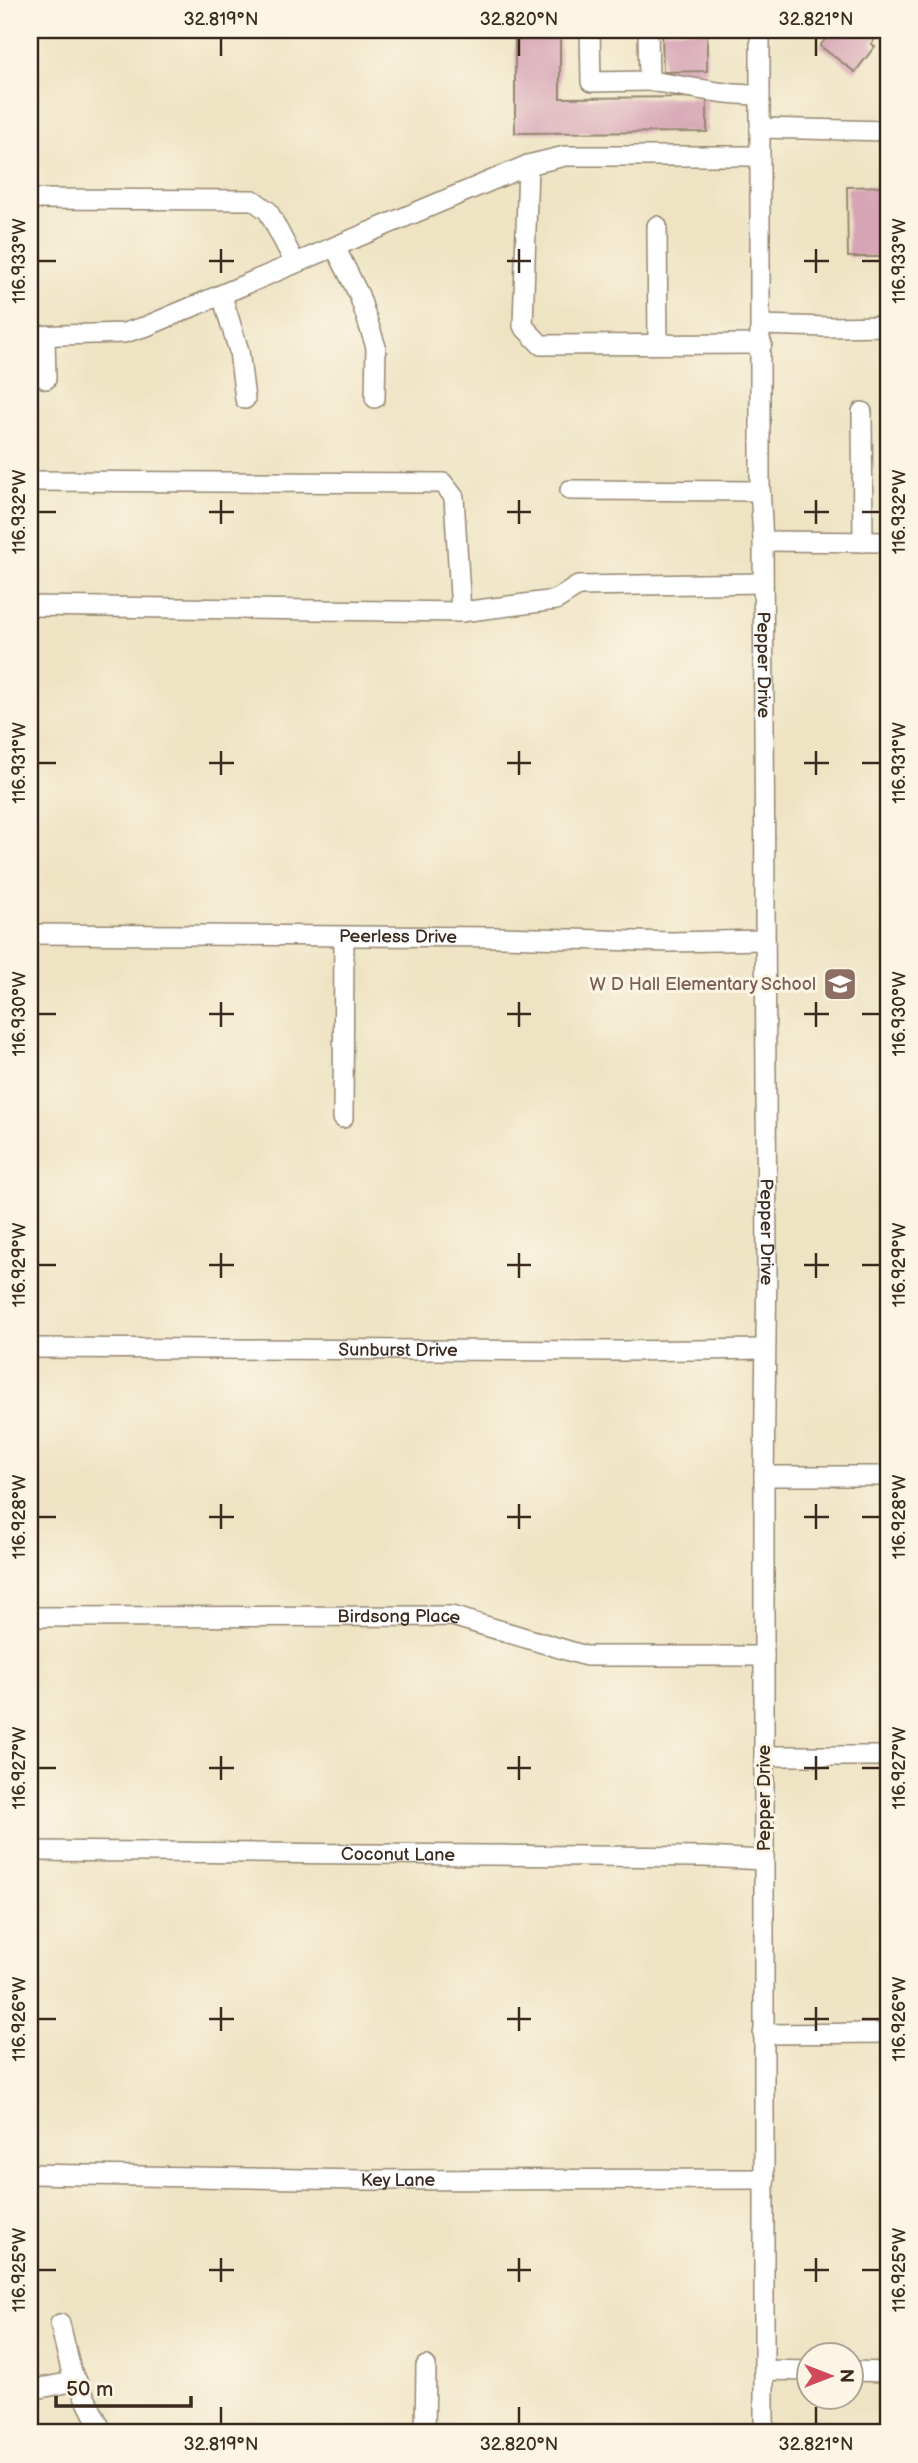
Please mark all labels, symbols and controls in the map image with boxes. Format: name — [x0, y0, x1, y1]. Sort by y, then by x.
text: 32.819°N — [184, 9, 258, 30]
text: 32.820°N — [480, 9, 558, 30]
text: 32.821°N — [779, 9, 853, 30]
text: 116.933°W — [9, 218, 30, 304]
text: 116.933°W — [889, 218, 910, 304]
text: 116.932°W — [9, 469, 30, 554]
text: 116.932°W — [889, 469, 910, 554]
street label: Pepper Drive — [752, 612, 774, 719]
text: 116.931°W — [9, 722, 30, 804]
text: 116.931°W — [889, 722, 910, 804]
street label: Peerless Drive — [339, 926, 457, 948]
school or university icon: W D Hall Elementary School — [821, 965, 859, 1003]
text: 116.930°W — [9, 971, 30, 1057]
text: 116.930°W — [889, 971, 910, 1057]
place label: W D Hall Elementary School — [589, 974, 816, 995]
street label: Pepper Drive — [756, 1179, 777, 1286]
text: 116.929°W — [9, 1222, 30, 1307]
text: 116.929°W — [889, 1222, 910, 1307]
street label: Sunburst Drive — [338, 1340, 458, 1361]
text: 116.928°W — [9, 1474, 30, 1559]
text: 116.928°W — [889, 1474, 910, 1559]
street label: Birdsong Place — [337, 1606, 463, 1629]
text: 116.927°W — [9, 1726, 30, 1810]
text: 116.927°W — [889, 1726, 910, 1810]
street label: Pepper Drive — [754, 1744, 775, 1851]
street label: Coconut Lane — [341, 1844, 455, 1866]
text: 116.926°W — [9, 1976, 30, 2061]
text: 116.926°W — [889, 1976, 910, 2061]
street label: Key Lane — [361, 2170, 436, 2191]
text: 116.925°W — [9, 2227, 30, 2312]
text: 116.925°W — [889, 2227, 910, 2312]
north arrow — [796, 2340, 866, 2410]
scale bar — [56, 2365, 191, 2409]
text: N — [834, 2369, 857, 2383]
text: 50 m — [66, 2377, 113, 2402]
text: 32.819°N — [184, 2434, 258, 2455]
text: 32.820°N — [480, 2434, 558, 2455]
text: 32.821°N — [779, 2434, 853, 2455]

